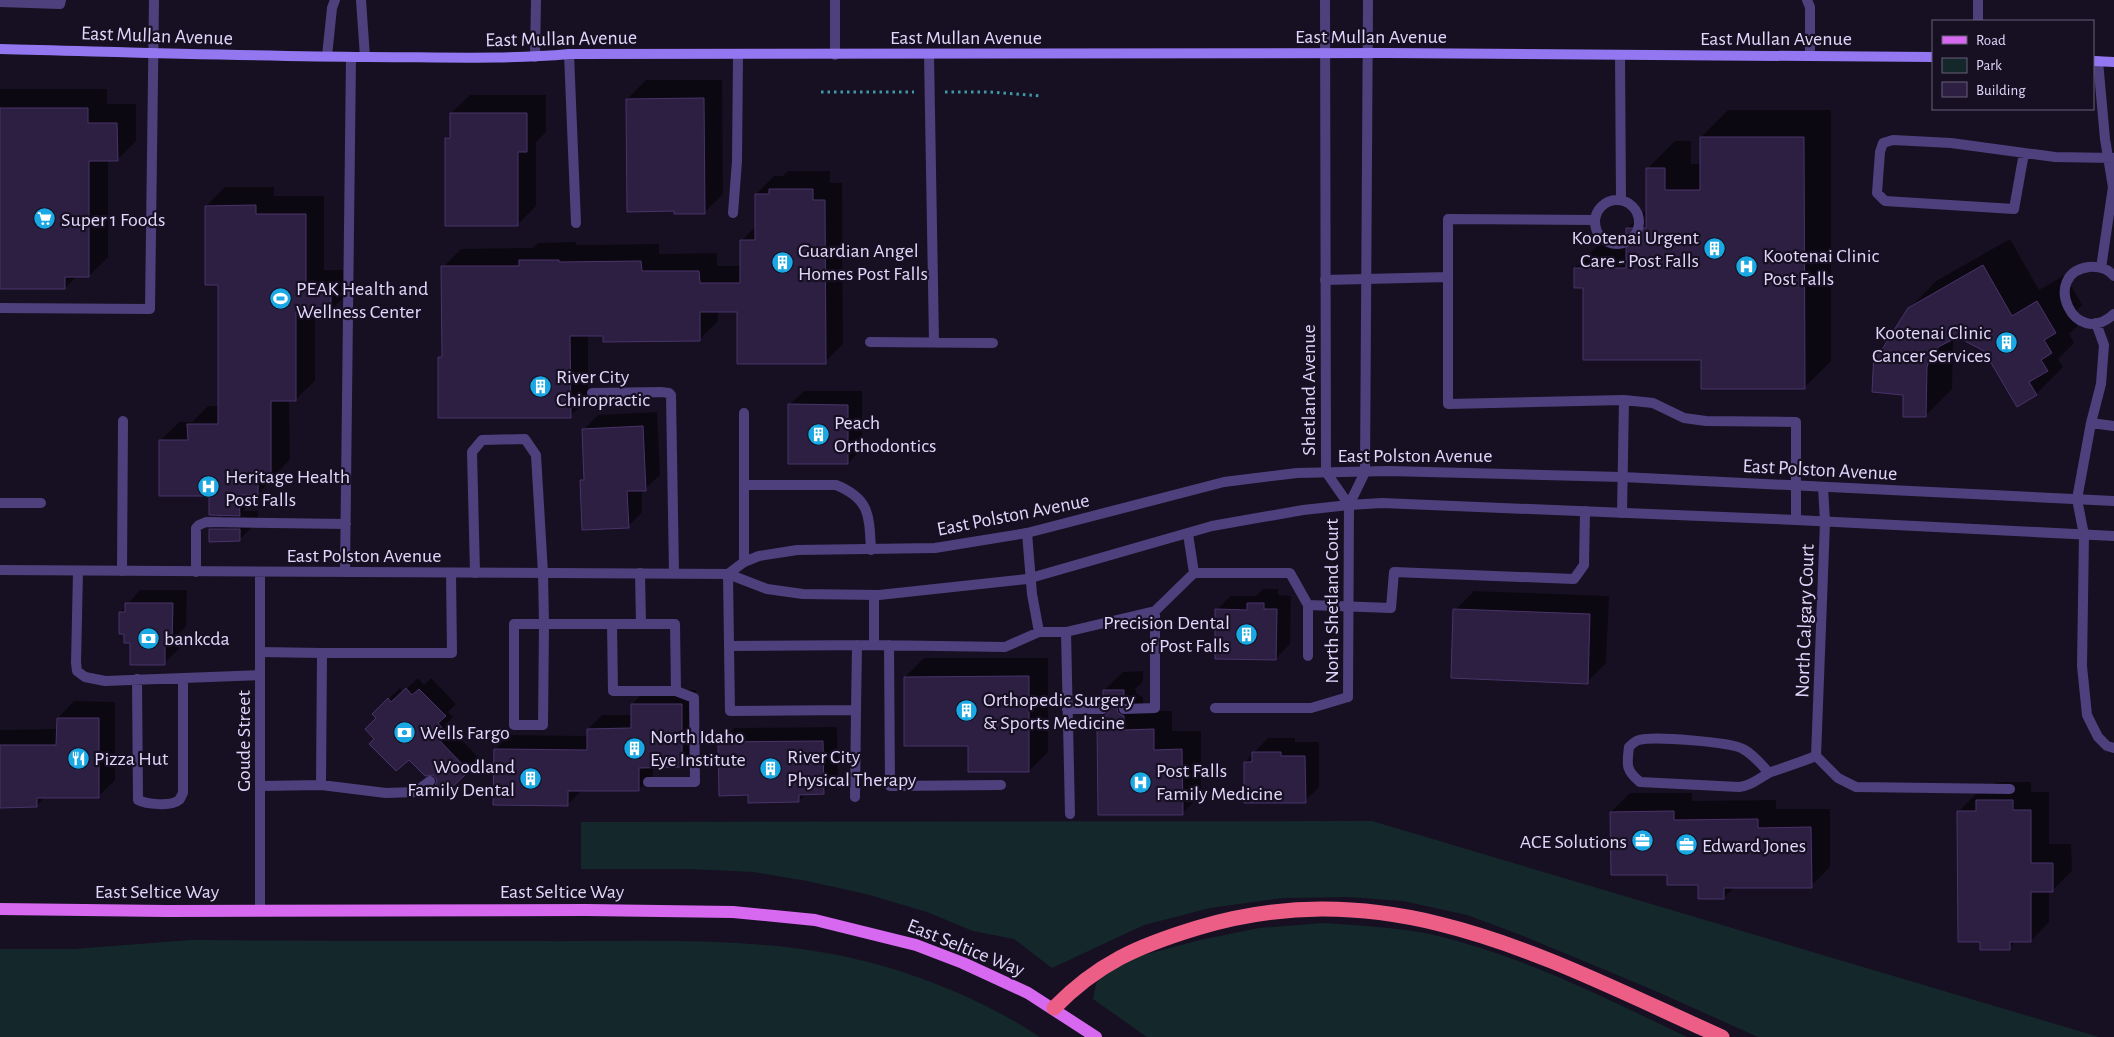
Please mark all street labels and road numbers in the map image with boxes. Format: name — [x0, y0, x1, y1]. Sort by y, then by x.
street label: East Mullan Avenue — [81, 23, 233, 49]
street label: East Mullan Avenue — [1295, 27, 1447, 47]
street label: East Mullan Avenue — [485, 28, 637, 50]
street label: East Mullan Avenue — [890, 28, 1042, 48]
street label: East Mullan Avenue — [1700, 29, 1852, 49]
street label: Shetland Avenue — [1299, 324, 1319, 456]
street label: East Polston Avenue — [1338, 446, 1492, 466]
street label: East Polston Avenue — [1742, 456, 1898, 484]
street label: East Polston Avenue — [935, 490, 1091, 540]
street label: North Shetland Court — [1322, 518, 1342, 684]
street label: North Calgary Court — [1792, 543, 1818, 698]
street label: East Polston Avenue — [287, 546, 441, 566]
street label: Goude Street — [234, 690, 254, 792]
street label: East Seltice Way — [95, 882, 220, 902]
street label: East Seltice Way — [500, 882, 625, 902]
street label: East Seltice Way — [904, 915, 1028, 981]

